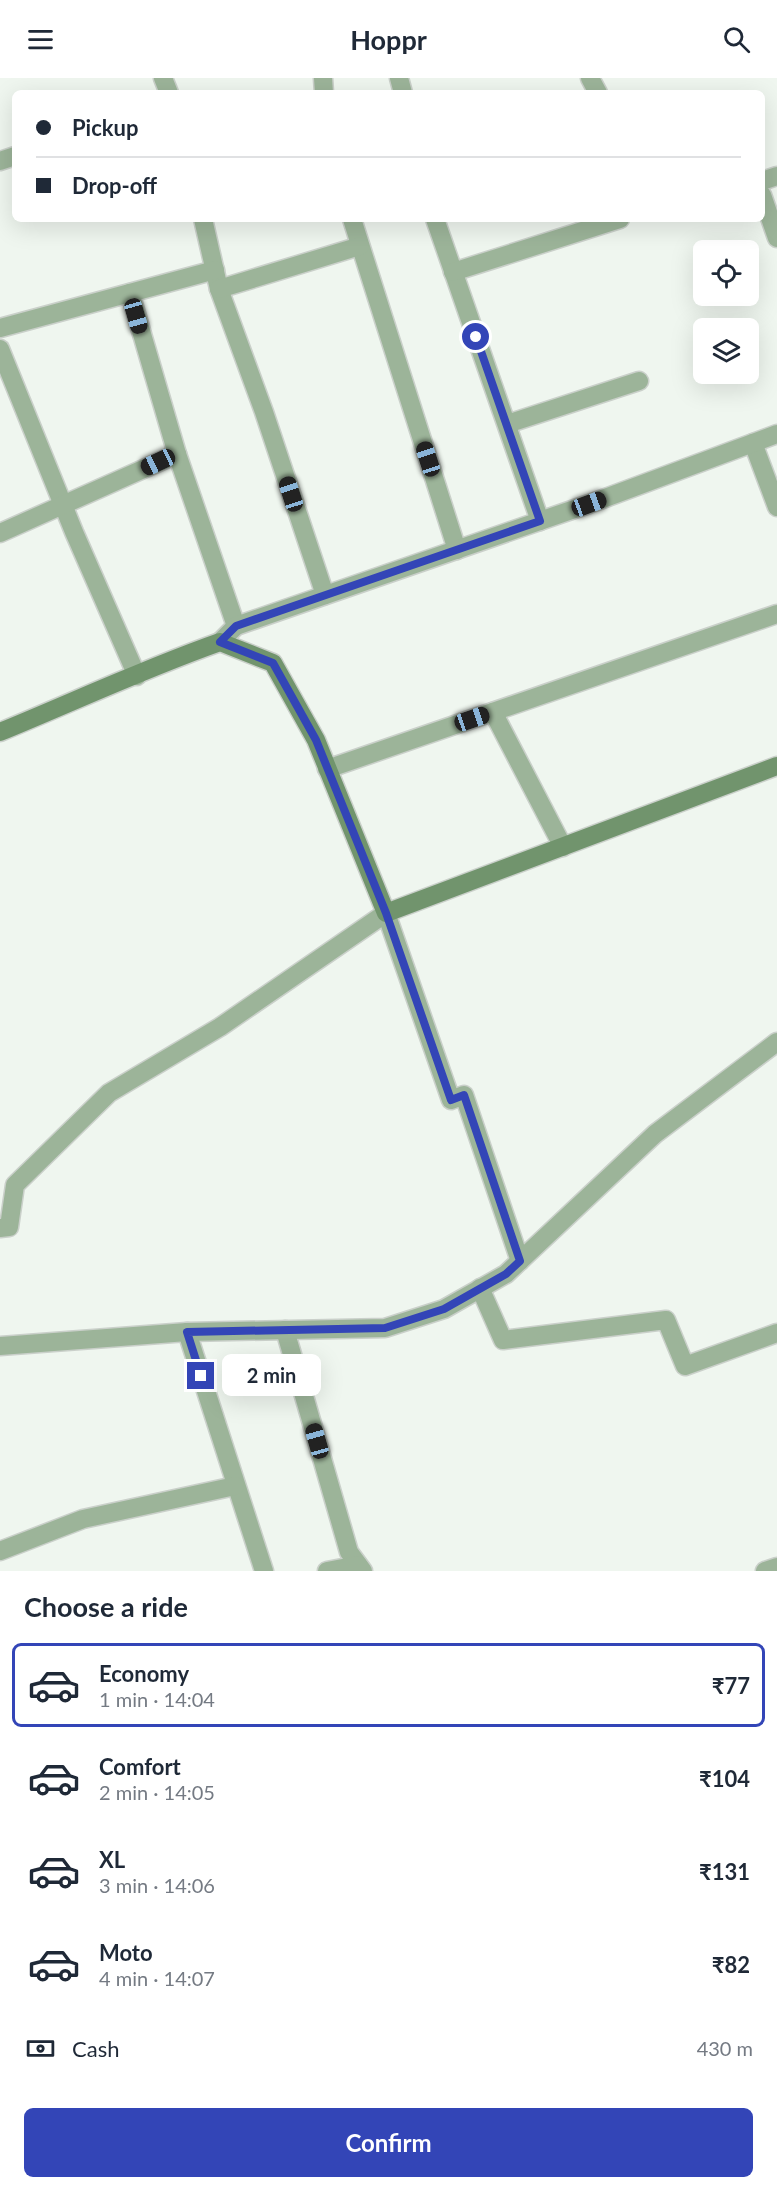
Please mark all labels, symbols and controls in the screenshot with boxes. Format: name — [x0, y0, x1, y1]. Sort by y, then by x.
icon: menu — [24, 23, 57, 56]
text: Hoppr — [350, 23, 427, 56]
icon: search — [720, 23, 753, 56]
text: Pickup — [72, 114, 138, 141]
text: Drop-off — [72, 172, 157, 199]
map controls — [693, 240, 759, 384]
button: locate — [693, 240, 759, 306]
car — [122, 296, 150, 336]
button: layers — [693, 318, 759, 384]
route start — [462, 323, 489, 350]
car — [414, 439, 442, 479]
car — [138, 446, 178, 478]
car — [277, 474, 305, 514]
car — [569, 489, 609, 519]
car — [452, 705, 492, 733]
callout: 2 min — [222, 1355, 321, 1397]
route end — [187, 1362, 214, 1389]
text: 2 min — [247, 1363, 296, 1387]
car — [303, 1421, 331, 1461]
text: Choose a ride — [24, 1590, 188, 1623]
icon: car — [27, 1658, 81, 1712]
text: Economy — [99, 1660, 189, 1687]
text: ₹77 — [712, 1672, 750, 1699]
text: 1 min · 14:04 — [99, 1687, 215, 1711]
icon: car — [27, 1751, 81, 1805]
text: Comfort — [99, 1753, 181, 1780]
text: ₹104 — [699, 1765, 750, 1792]
text: 2 min · 14:05 — [99, 1780, 215, 1804]
icon: car — [27, 1844, 81, 1898]
text: XL — [99, 1846, 125, 1873]
text: ₹131 — [699, 1858, 750, 1885]
text: 3 min · 14:06 — [99, 1873, 215, 1897]
icon: car — [27, 1937, 81, 1991]
text: Moto — [99, 1939, 153, 1966]
text: ₹82 — [712, 1951, 750, 1978]
text: 4 min · 14:07 — [99, 1966, 215, 1990]
icon: cash — [24, 2032, 57, 2065]
text: Cash — [72, 2035, 119, 2062]
text: 430 m — [697, 2036, 753, 2060]
button: Confirm — [24, 2108, 753, 2177]

